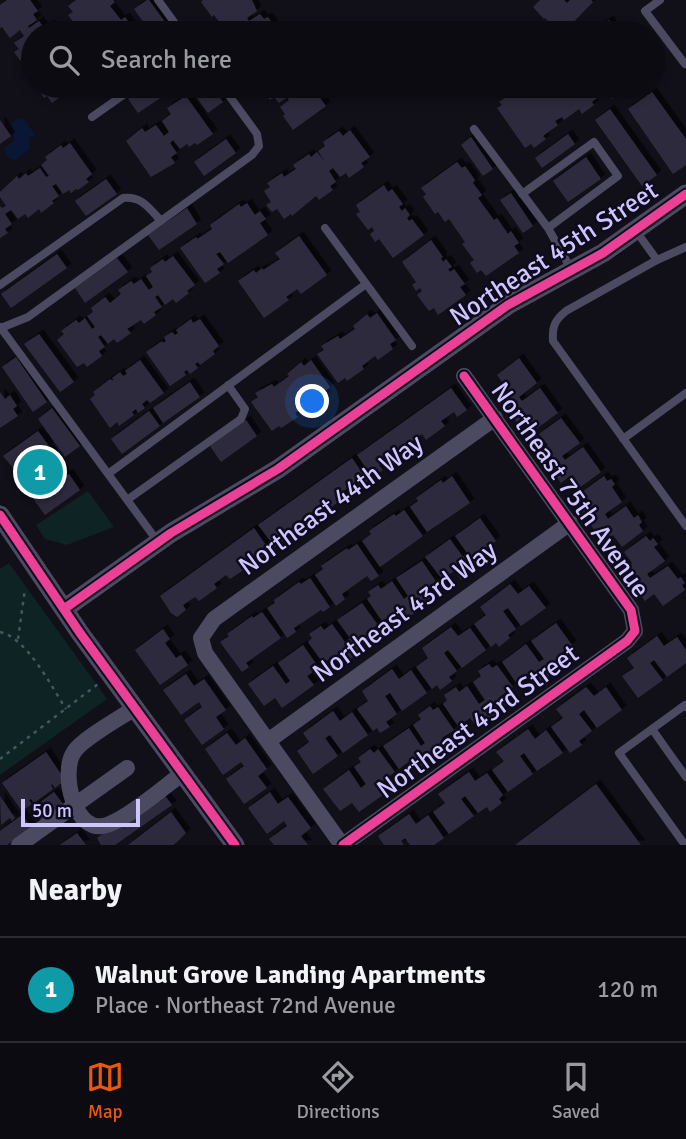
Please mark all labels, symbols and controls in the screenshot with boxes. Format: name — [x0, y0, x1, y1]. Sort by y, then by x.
search box — [21, 21, 665, 98]
icon: search — [45, 41, 83, 79]
text: Search here — [101, 44, 232, 76]
street label: Northeast 45th Street — [444, 175, 664, 333]
street label: Northeast 75th Avenue — [484, 376, 656, 604]
your location — [295, 384, 329, 418]
street label: Northeast 44th Way — [233, 427, 429, 583]
pin: 1 — [17, 446, 63, 498]
street label: Northeast 43rd Way — [307, 534, 503, 690]
street label: Northeast 43rd Street — [371, 638, 585, 806]
scale bar — [21, 796, 140, 828]
text: 50 m — [32, 799, 72, 823]
text: Nearby — [28, 872, 122, 909]
text: Walnut Grove Landing Apartments — [95, 959, 485, 991]
text: 1 — [45, 975, 57, 1004]
text: 120 m — [597, 975, 658, 1004]
text: Place · Northeast 72nd Avenue — [95, 991, 396, 1020]
tab: Map — [86, 1058, 124, 1124]
tab: Directions — [297, 1058, 380, 1124]
tab: Saved — [552, 1058, 600, 1124]

